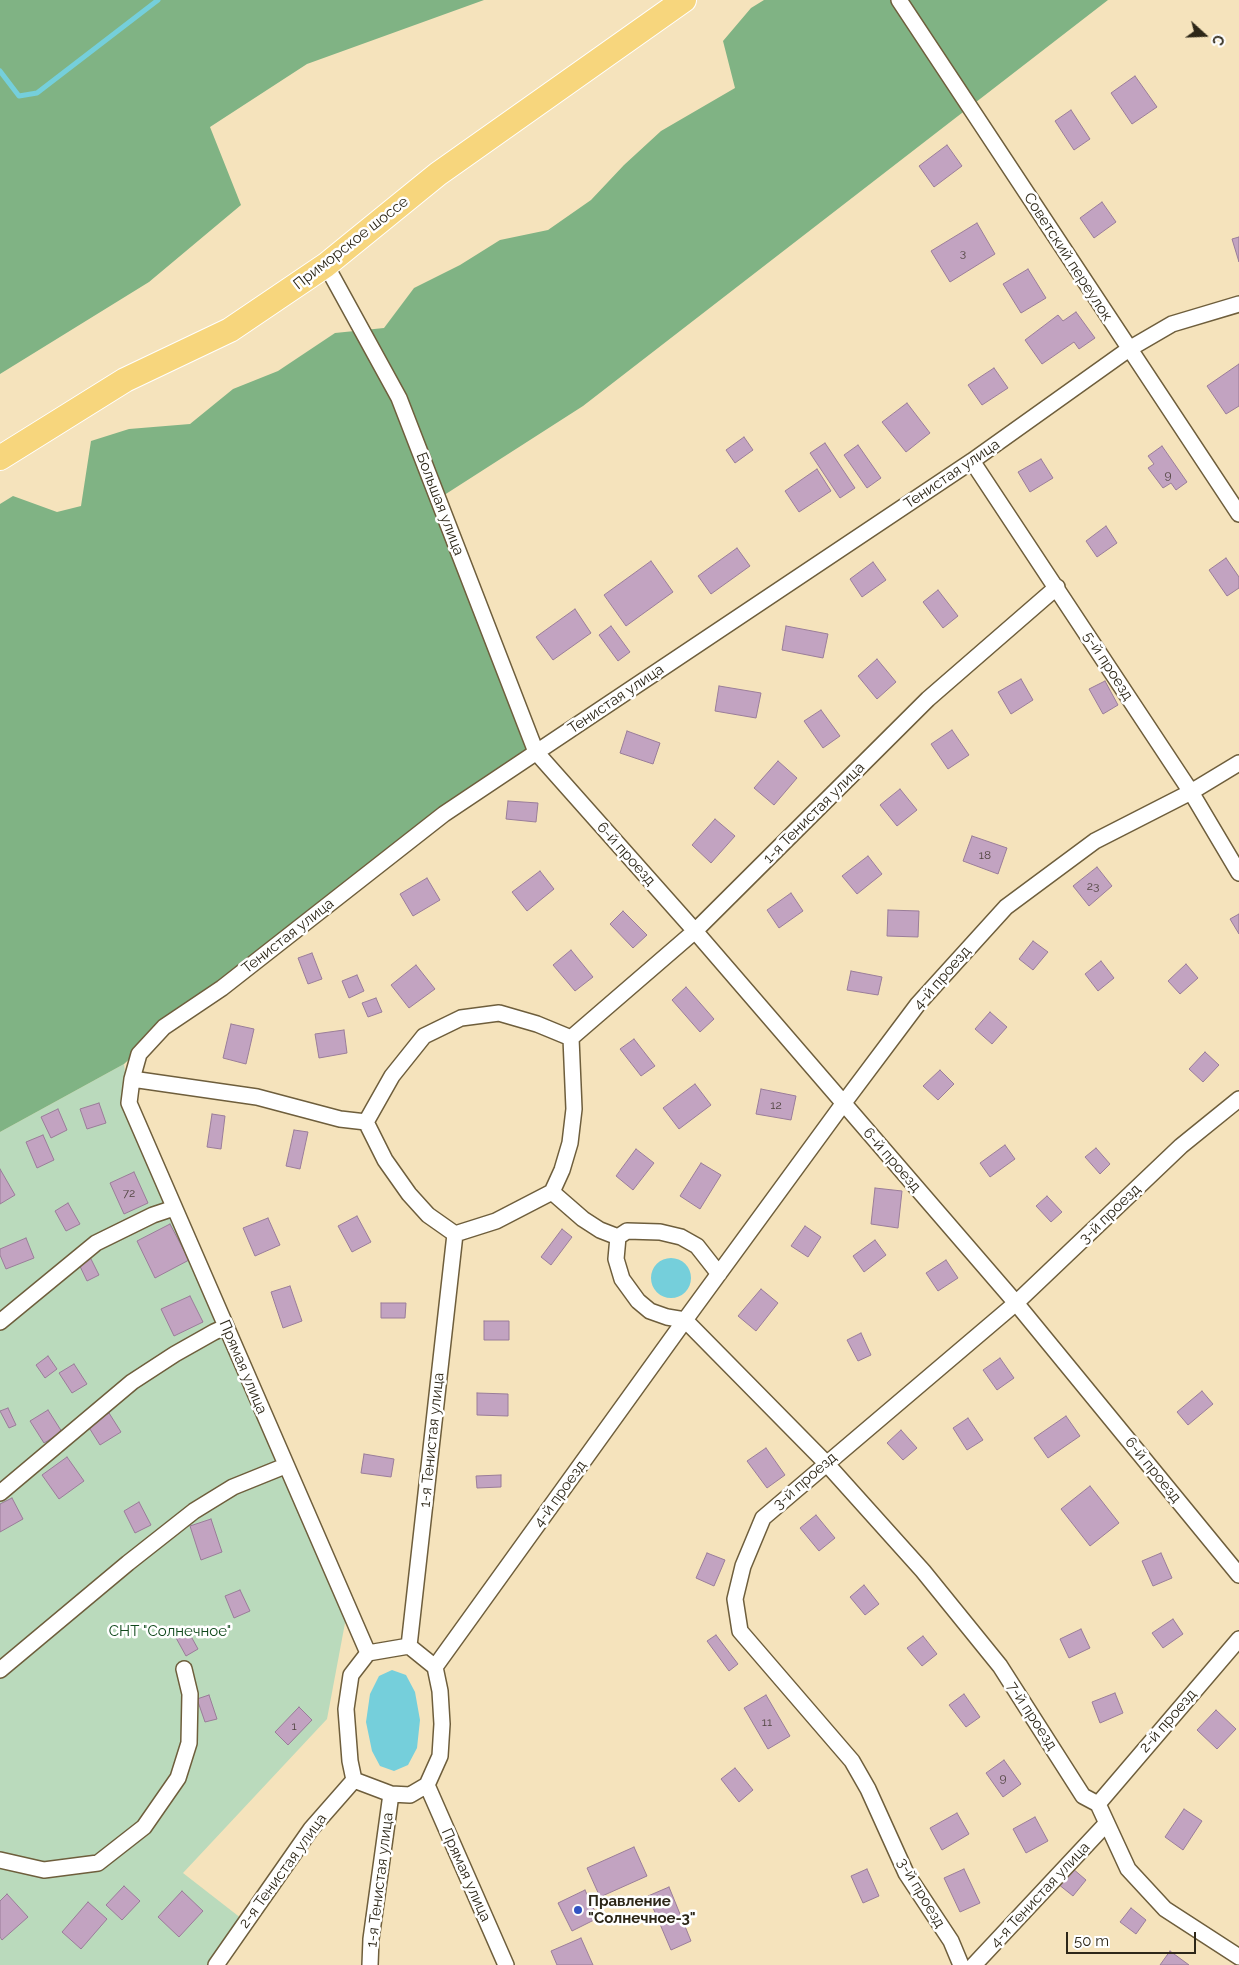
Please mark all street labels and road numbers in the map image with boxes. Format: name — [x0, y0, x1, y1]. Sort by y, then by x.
street label: Советский переулок — [1020, 189, 1116, 325]
street label: Приморское шоссе — [290, 193, 412, 293]
street label: Тенистая улица — [901, 435, 1003, 513]
street label: Большая улица — [412, 450, 468, 558]
street label: 5-й проезд — [1079, 628, 1137, 704]
street label: Тенистая улица — [565, 660, 667, 738]
street label: 1-я Тенистая улица — [760, 759, 868, 867]
street label: 6-й проезд — [593, 819, 659, 889]
street label: Тенистая улица — [239, 895, 337, 977]
street label: 4-й проезд — [910, 943, 974, 1013]
street label: 6-й проезд — [859, 1124, 925, 1196]
street label: 3-й проезд — [1076, 1180, 1144, 1248]
street label: Прямая улица — [215, 1317, 271, 1417]
street label: 1-я Тенистая улица — [416, 1372, 448, 1508]
street label: 6-й проезд — [1121, 1434, 1185, 1506]
street label: 3-й проезд — [770, 1449, 840, 1513]
street label: 4-й проезд — [530, 1457, 590, 1531]
street label: 7-й проезд — [1003, 1679, 1061, 1753]
street label: 2-й проезд — [1136, 1686, 1200, 1756]
street label: 2-я Тенистая улица — [235, 1810, 331, 1932]
street label: 1-я Тенистая улица — [363, 1812, 397, 1948]
street label: Прямая улица — [437, 1825, 495, 1925]
street label: 4-я Тенистая улица — [987, 1839, 1093, 1951]
street label: 3-й проезд — [893, 1855, 949, 1931]

